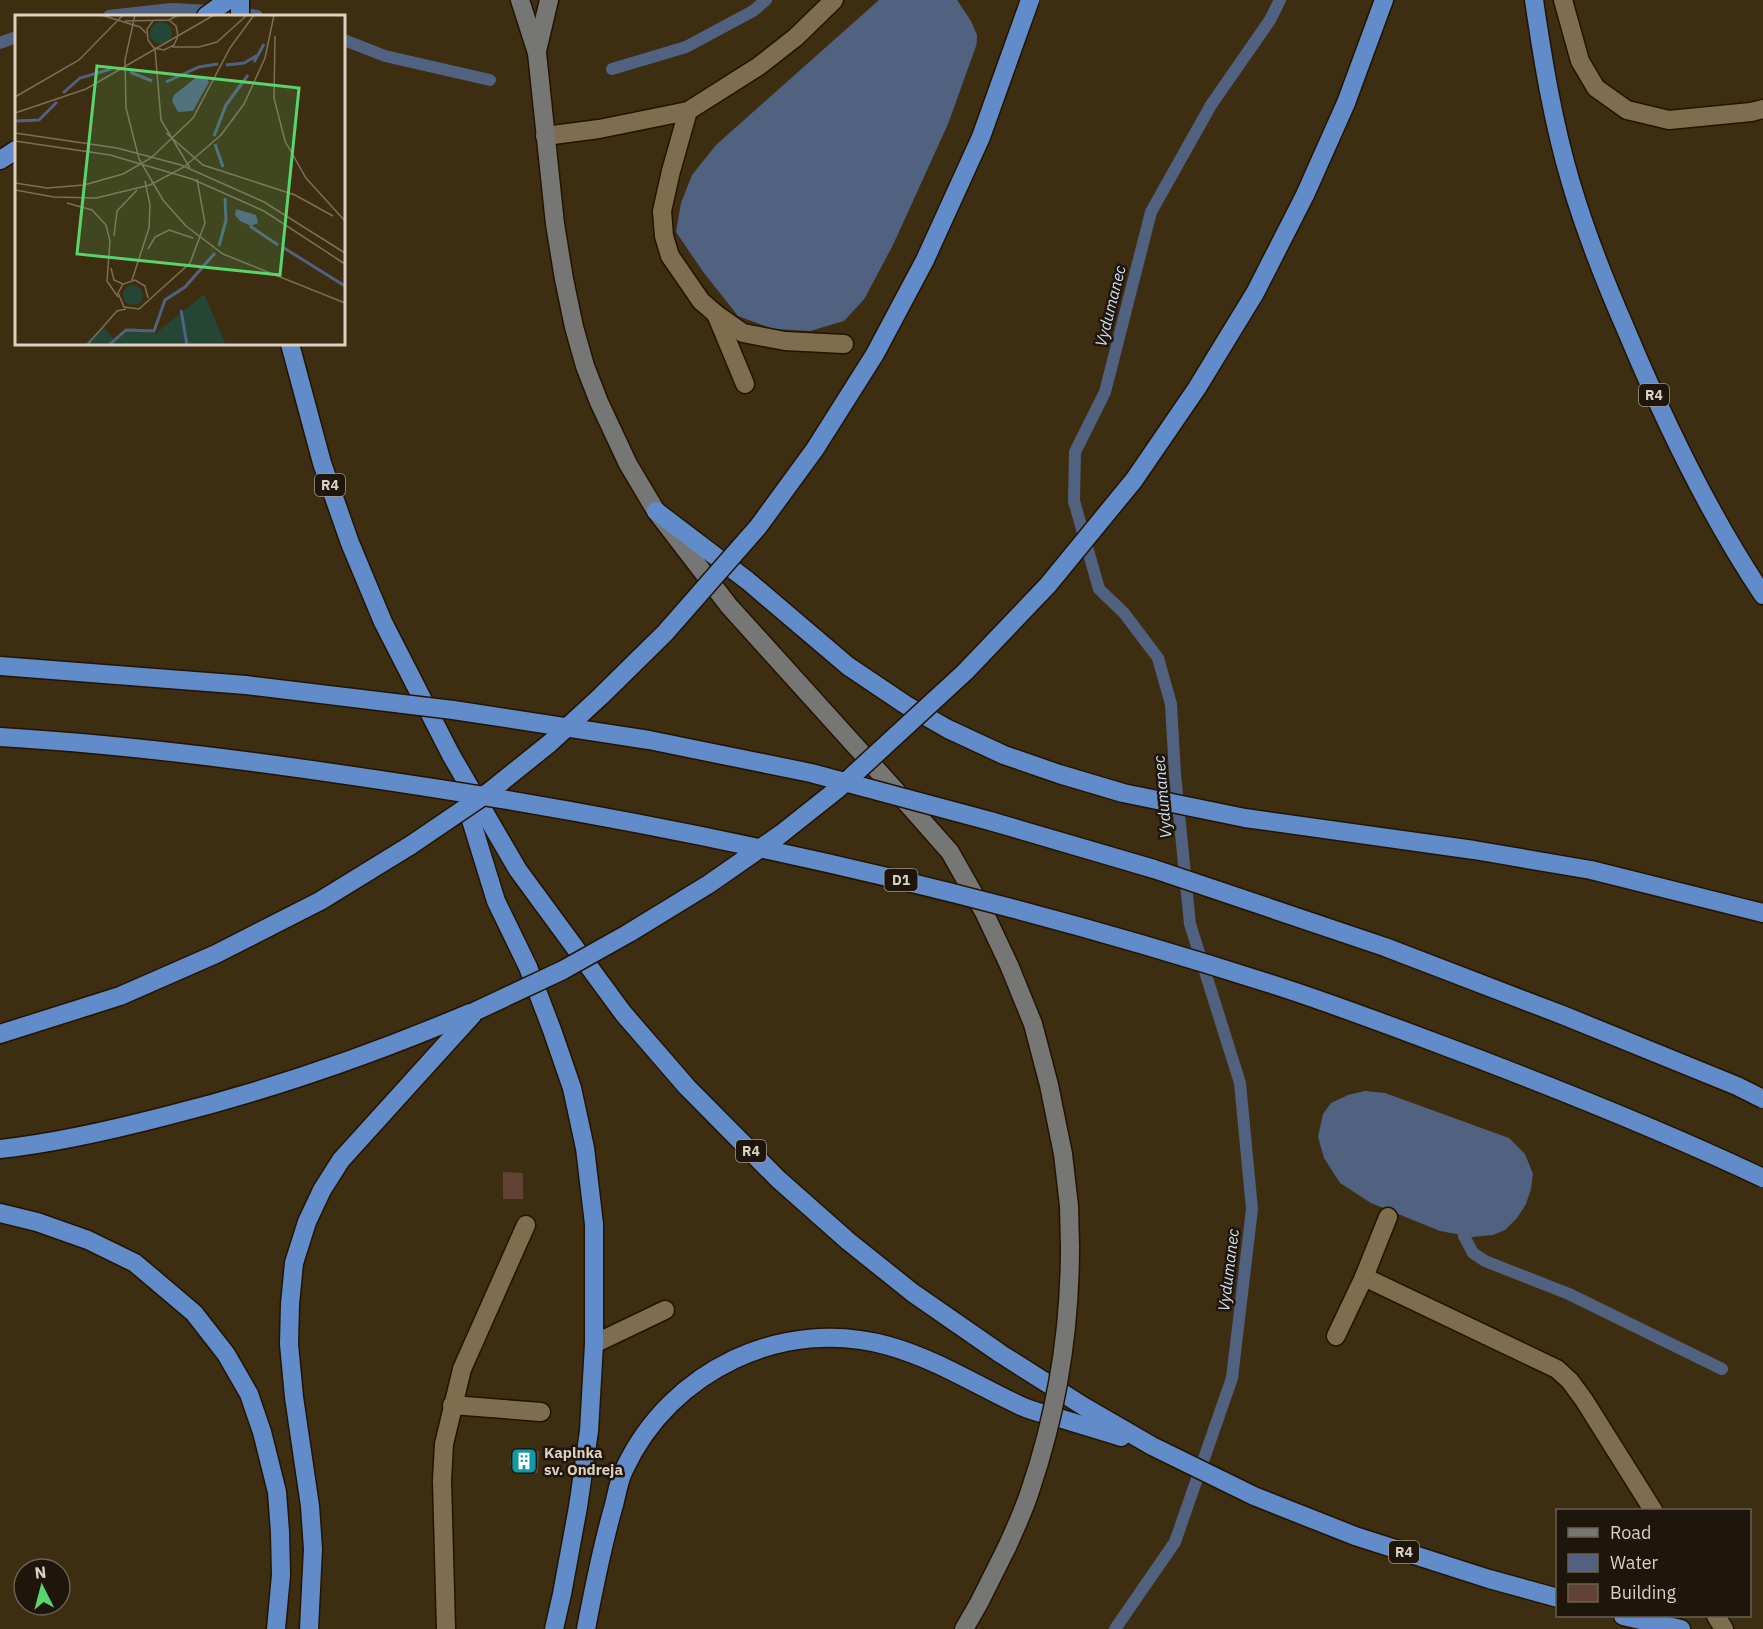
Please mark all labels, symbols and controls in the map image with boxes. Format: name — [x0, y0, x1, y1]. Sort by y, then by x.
inset map — [15, 15, 345, 345]
water label: Vydumanec — [1090, 263, 1130, 349]
road number: R4 — [1639, 384, 1669, 406]
road number: R4 — [315, 474, 345, 496]
water label: Vydumanec — [1148, 755, 1176, 839]
road number: D1 — [884, 869, 918, 891]
road number: R4 — [736, 1140, 766, 1162]
water label: Vydumanec — [1213, 1227, 1243, 1313]
place label: Kaplnka sv. Ondreja — [544, 1443, 623, 1479]
building icon: Kaplnka sv. Ondreja — [509, 1446, 539, 1476]
legend — [1556, 1509, 1751, 1617]
text: Road — [1610, 1521, 1651, 1544]
road number: R4 — [1389, 1541, 1419, 1563]
text: Water — [1610, 1551, 1659, 1574]
north arrow — [12, 1557, 72, 1617]
text: N — [34, 1562, 47, 1583]
text: Building — [1610, 1581, 1677, 1604]

